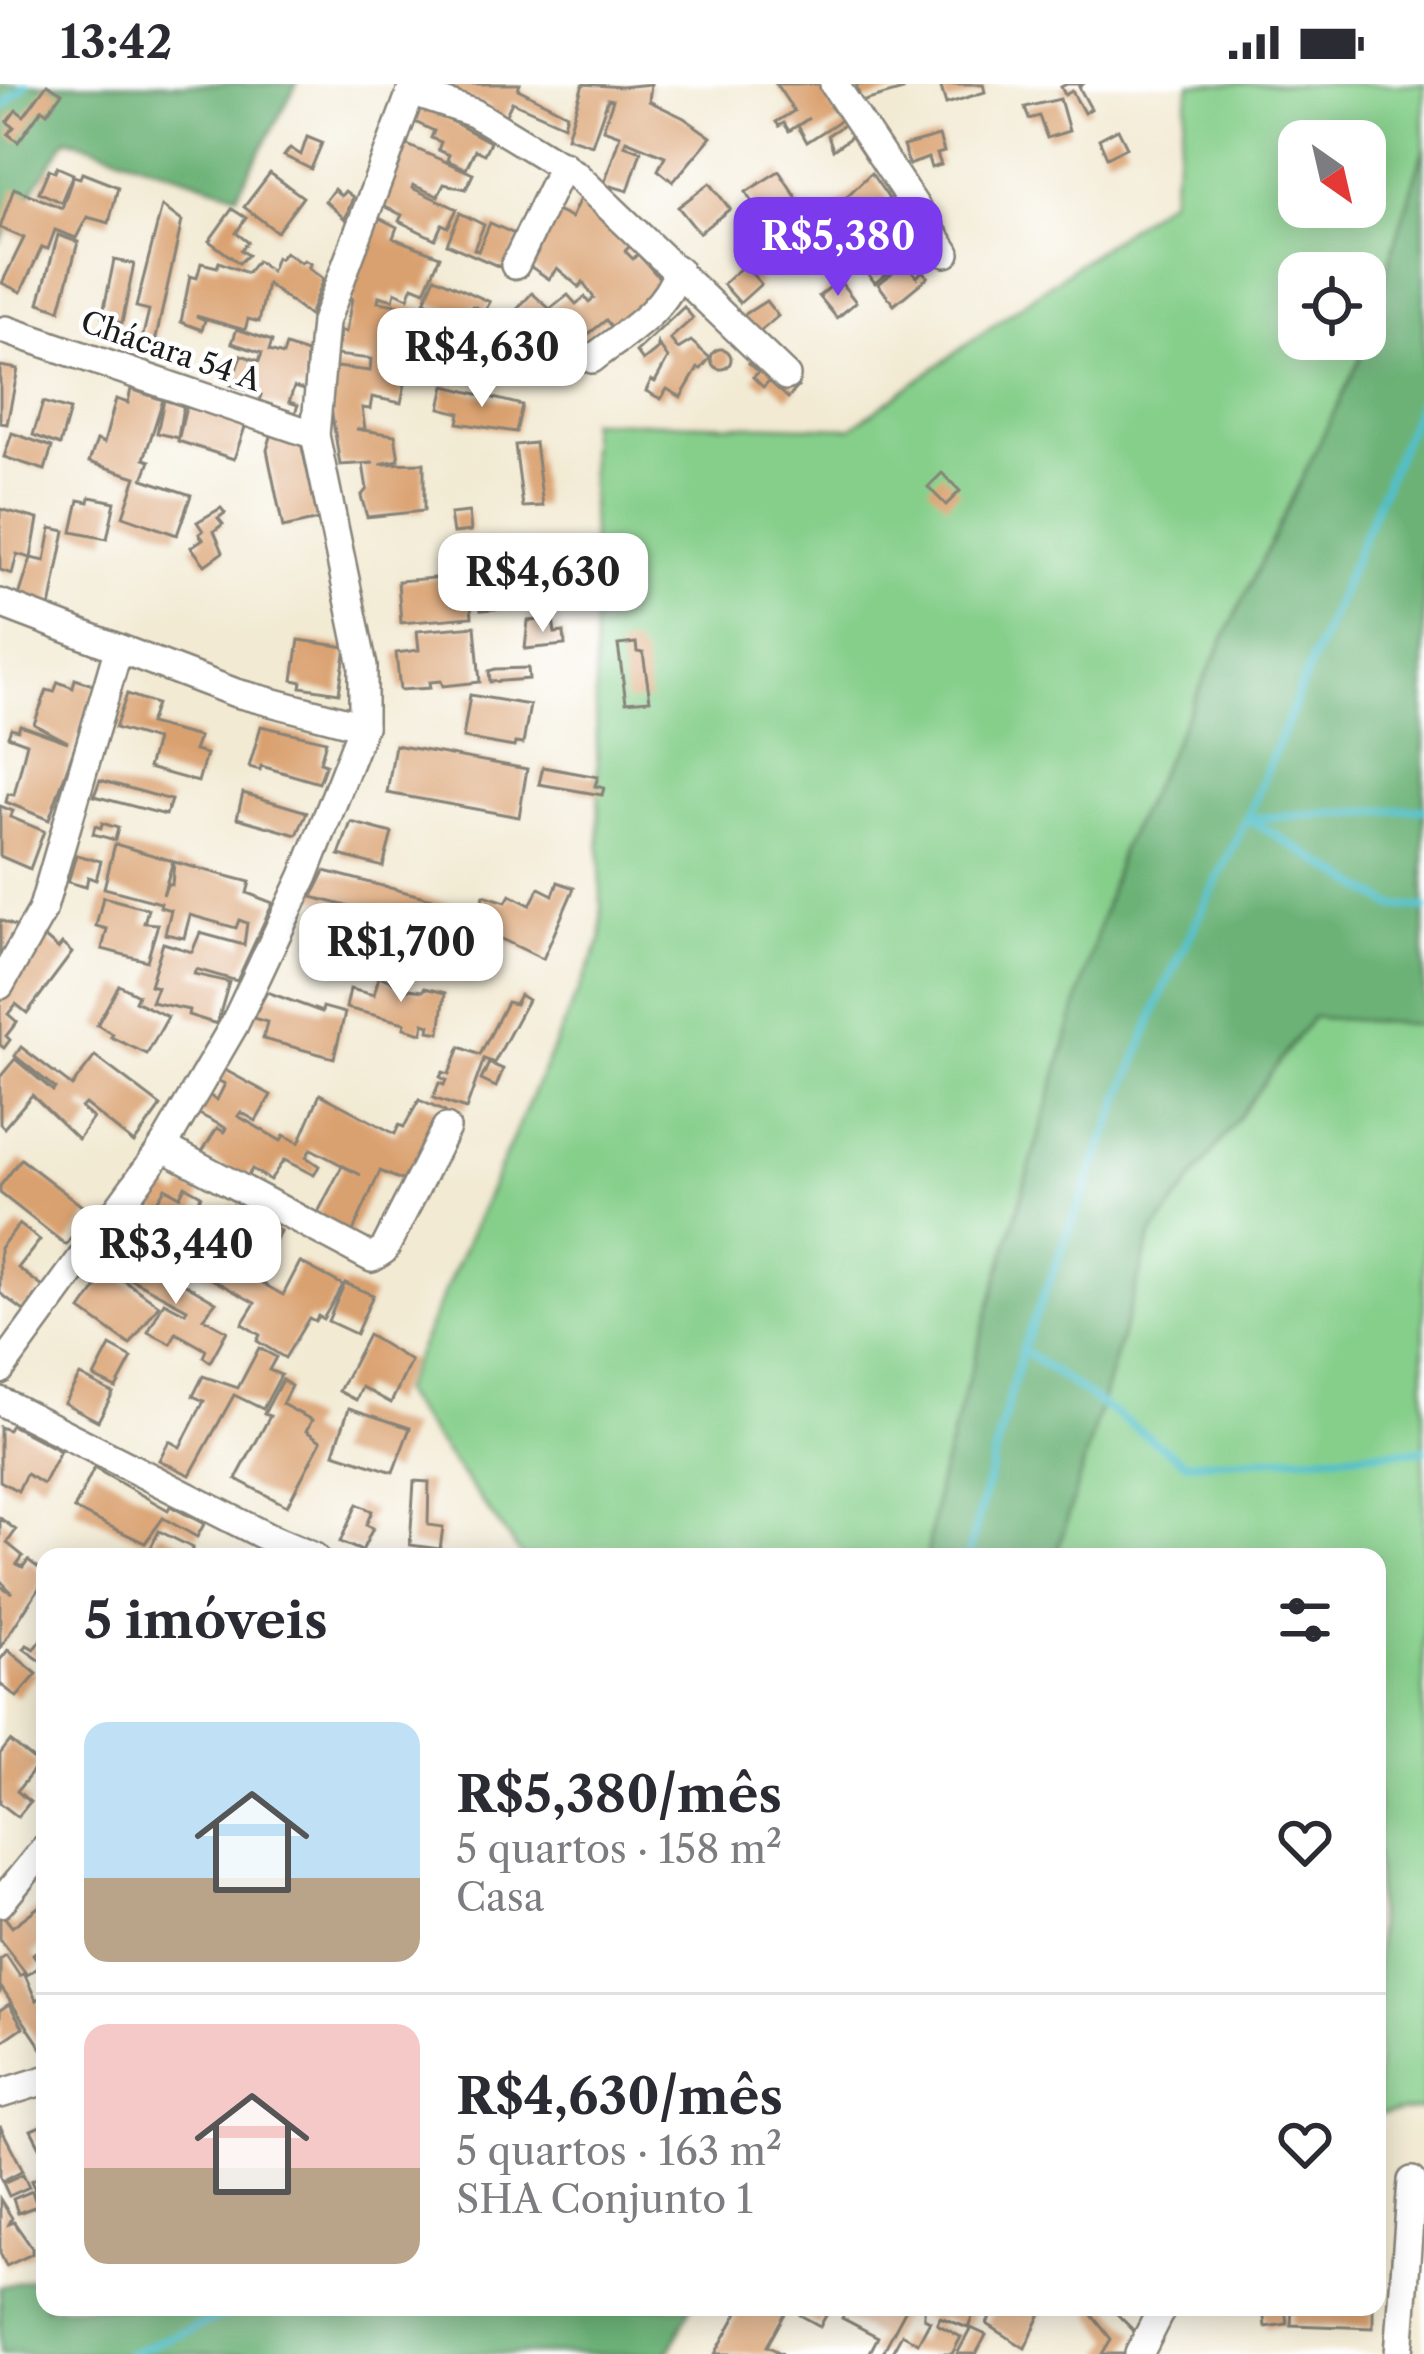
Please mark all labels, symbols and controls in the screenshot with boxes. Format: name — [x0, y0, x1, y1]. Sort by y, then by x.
text: 13:42 — [60, 14, 172, 70]
north arrow — [1278, 120, 1386, 228]
map controls — [1278, 120, 1386, 360]
pin: R$5,380 — [727, 197, 949, 299]
text: R$5,380 — [761, 212, 915, 260]
button: locate — [1278, 252, 1386, 360]
street label: Chácara 54 A — [76, 303, 267, 399]
pin: R$4,630 — [371, 308, 593, 410]
text: R$4,630 — [404, 323, 560, 371]
pin: R$4,630 — [432, 533, 654, 635]
text: R$4,630 — [465, 548, 621, 596]
pin: R$1,700 — [290, 903, 512, 1005]
text: R$1,700 — [326, 918, 476, 966]
pin: R$3,440 — [65, 1205, 287, 1307]
text: R$3,440 — [98, 1220, 254, 1268]
icon: filters — [1272, 1587, 1338, 1653]
text: 5 imóveis — [84, 1589, 328, 1651]
text: R$5,380/mês — [456, 1763, 782, 1825]
icon: home — [180, 1770, 324, 1914]
icon: heart — [1272, 1809, 1338, 1875]
text: 5 quartos · 158 m² — [456, 1825, 782, 1873]
text: Casa — [456, 1873, 544, 1921]
text: R$4,630/mês — [456, 2065, 783, 2127]
icon: home — [180, 2072, 324, 2216]
icon: heart — [1272, 2111, 1338, 2177]
text: 5 quartos · 163 m² — [456, 2127, 782, 2175]
text: SHA Conjunto 1 — [456, 2175, 753, 2223]

